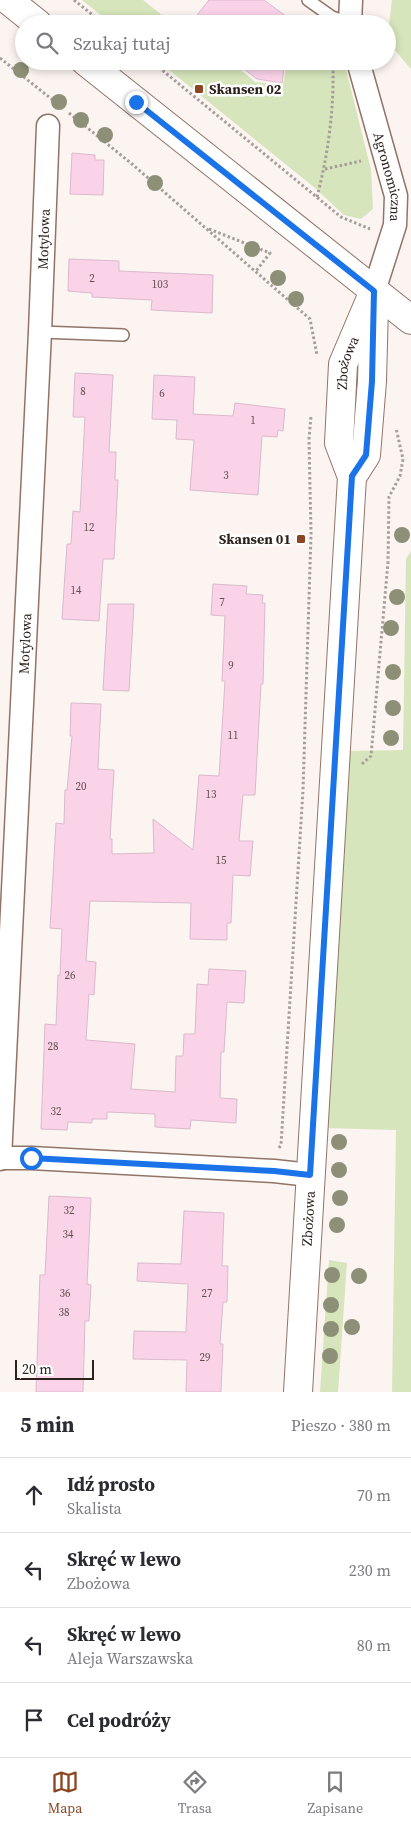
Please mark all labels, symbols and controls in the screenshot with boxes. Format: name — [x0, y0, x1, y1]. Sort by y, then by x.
search box — [15, 15, 396, 70]
icon: search — [33, 29, 61, 57]
text: Szukaj tutaj — [73, 30, 171, 56]
place label: Skansen 02 — [209, 79, 282, 99]
marker: Skansen 02 — [193, 83, 205, 95]
route end — [125, 91, 148, 114]
street label: Agronomiczna — [368, 130, 406, 223]
street label: Motylowa — [32, 207, 55, 270]
house number: 2 — [89, 271, 95, 286]
house number: 103 — [152, 277, 169, 292]
street label: Zbożowa — [332, 332, 364, 390]
house number: 8 — [80, 384, 86, 399]
house number: 6 — [159, 386, 165, 401]
house number: 1 — [250, 413, 256, 428]
house number: 3 — [223, 468, 229, 483]
house number: 12 — [84, 520, 95, 535]
place label: Skansen 01 — [219, 529, 291, 549]
marker: Skansen 01 — [295, 533, 307, 545]
house number: 14 — [71, 583, 82, 598]
house number: 7 — [219, 595, 225, 610]
street label: Motylowa — [13, 612, 36, 674]
house number: 9 — [228, 658, 234, 673]
house number: 11 — [228, 728, 239, 743]
house number: 20 — [76, 779, 87, 794]
house number: 13 — [206, 787, 217, 802]
house number: 15 — [216, 853, 227, 868]
house number: 26 — [65, 968, 76, 983]
house number: 28 — [48, 1039, 59, 1054]
house number: 32 — [51, 1104, 62, 1119]
route start — [20, 1147, 43, 1170]
street label: Zbożowa — [297, 1189, 320, 1246]
house number: 32 — [64, 1203, 75, 1218]
house number: 34 — [63, 1227, 74, 1242]
house number: 36 — [60, 1286, 71, 1301]
house number: 27 — [202, 1286, 213, 1301]
house number: 38 — [59, 1305, 70, 1320]
house number: 29 — [200, 1350, 211, 1365]
scale bar — [15, 1357, 94, 1380]
text: 20 m — [22, 1359, 52, 1379]
text: 5 min — [20, 1410, 75, 1439]
text: Pieszo · 380 m — [291, 1414, 391, 1436]
text: Idź prosto — [67, 1471, 155, 1497]
icon: ahead — [20, 1481, 48, 1509]
text: 70 m — [357, 1484, 391, 1506]
text: Skalista — [67, 1497, 122, 1519]
text: Skręć w lewo — [67, 1546, 181, 1572]
icon: left — [20, 1556, 48, 1584]
text: 230 m — [349, 1559, 391, 1581]
text: Zbożowa — [67, 1572, 130, 1594]
text: Skręć w lewo — [67, 1621, 181, 1647]
icon: left — [20, 1631, 48, 1659]
text: 80 m — [357, 1634, 391, 1656]
text: Aleja Warszawska — [67, 1647, 193, 1669]
icon: arrive — [20, 1706, 48, 1734]
text: Cel podróży — [67, 1707, 171, 1733]
tab: Mapa — [48, 1768, 82, 1818]
tab: Trasa — [178, 1768, 212, 1818]
tab: Zapisane — [308, 1768, 363, 1818]

